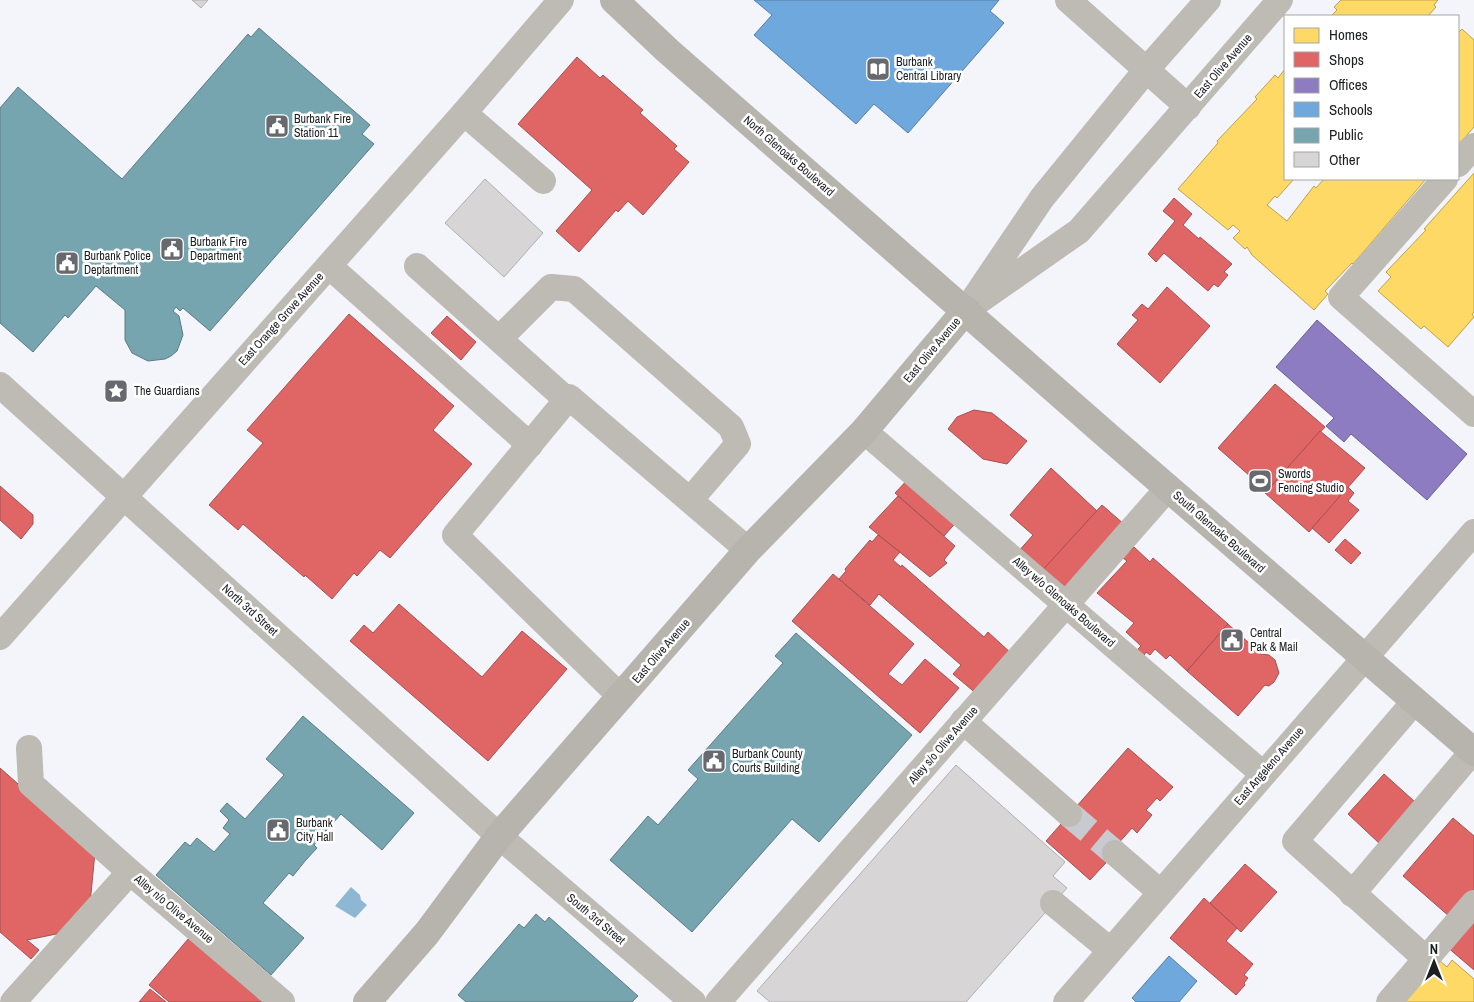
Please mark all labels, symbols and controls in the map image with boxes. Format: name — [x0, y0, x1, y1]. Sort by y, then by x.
legend — [1284, 15, 1459, 180]
text: Homes — [1329, 24, 1368, 45]
street label: East Olive Avenue — [1190, 30, 1256, 102]
text: Shops — [1329, 49, 1364, 70]
place label: Burbank Central Library — [896, 54, 961, 84]
library icon: Burbank Central Library — [865, 56, 891, 82]
text: Offices — [1329, 74, 1368, 95]
text: Schools — [1329, 99, 1373, 120]
place label: Burbank Fire Station 11 — [294, 111, 351, 141]
street label: North Glenoaks Boulevard — [740, 112, 838, 200]
public building icon: Burbank Fire Station 11 — [264, 113, 290, 139]
text: Public — [1329, 124, 1363, 145]
text: Other — [1329, 149, 1360, 170]
place label: Burbank Fire Department — [190, 234, 247, 264]
public building icon: Burbank Fire Department — [159, 236, 185, 262]
place label: Burbank Police Deptartment — [84, 248, 151, 278]
public building icon: Burbank Police Deptartment — [54, 250, 80, 276]
street label: East Orange Grove Avenue — [235, 269, 327, 369]
street label: East Olive Avenue — [900, 314, 964, 386]
place icon: The Guardians — [103, 378, 129, 404]
place label: The Guardians — [134, 383, 200, 399]
place label: Swords Fencing Studio — [1278, 466, 1344, 496]
sports icon: Swords Fencing Studio — [1247, 468, 1273, 494]
street label: South Glenoaks Boulevard — [1170, 488, 1268, 576]
street label: Alley w/o Glenoaks Boulevard — [1009, 552, 1119, 651]
street label: North 3rd Street — [219, 581, 282, 640]
street label: East Olive Avenue — [628, 615, 694, 687]
place label: Central Pak & Mail — [1250, 625, 1298, 655]
public building icon: Central Pak & Mail — [1219, 627, 1245, 653]
street label: Alley s/o Olive Avenue — [904, 703, 981, 788]
street label: East Angeleno Avenue — [1231, 723, 1307, 809]
place label: Burbank County Courts Building — [732, 746, 803, 776]
public building icon: Burbank County Courts Building — [701, 748, 727, 774]
place label: Burbank City Hall — [296, 815, 333, 845]
public building icon: Burbank City Hall — [265, 817, 291, 843]
street label: Alley n/o Olive Avenue — [130, 870, 217, 947]
street label: South 3rd Street — [563, 890, 629, 948]
north arrow — [1409, 937, 1459, 987]
text: N — [1430, 940, 1438, 958]

